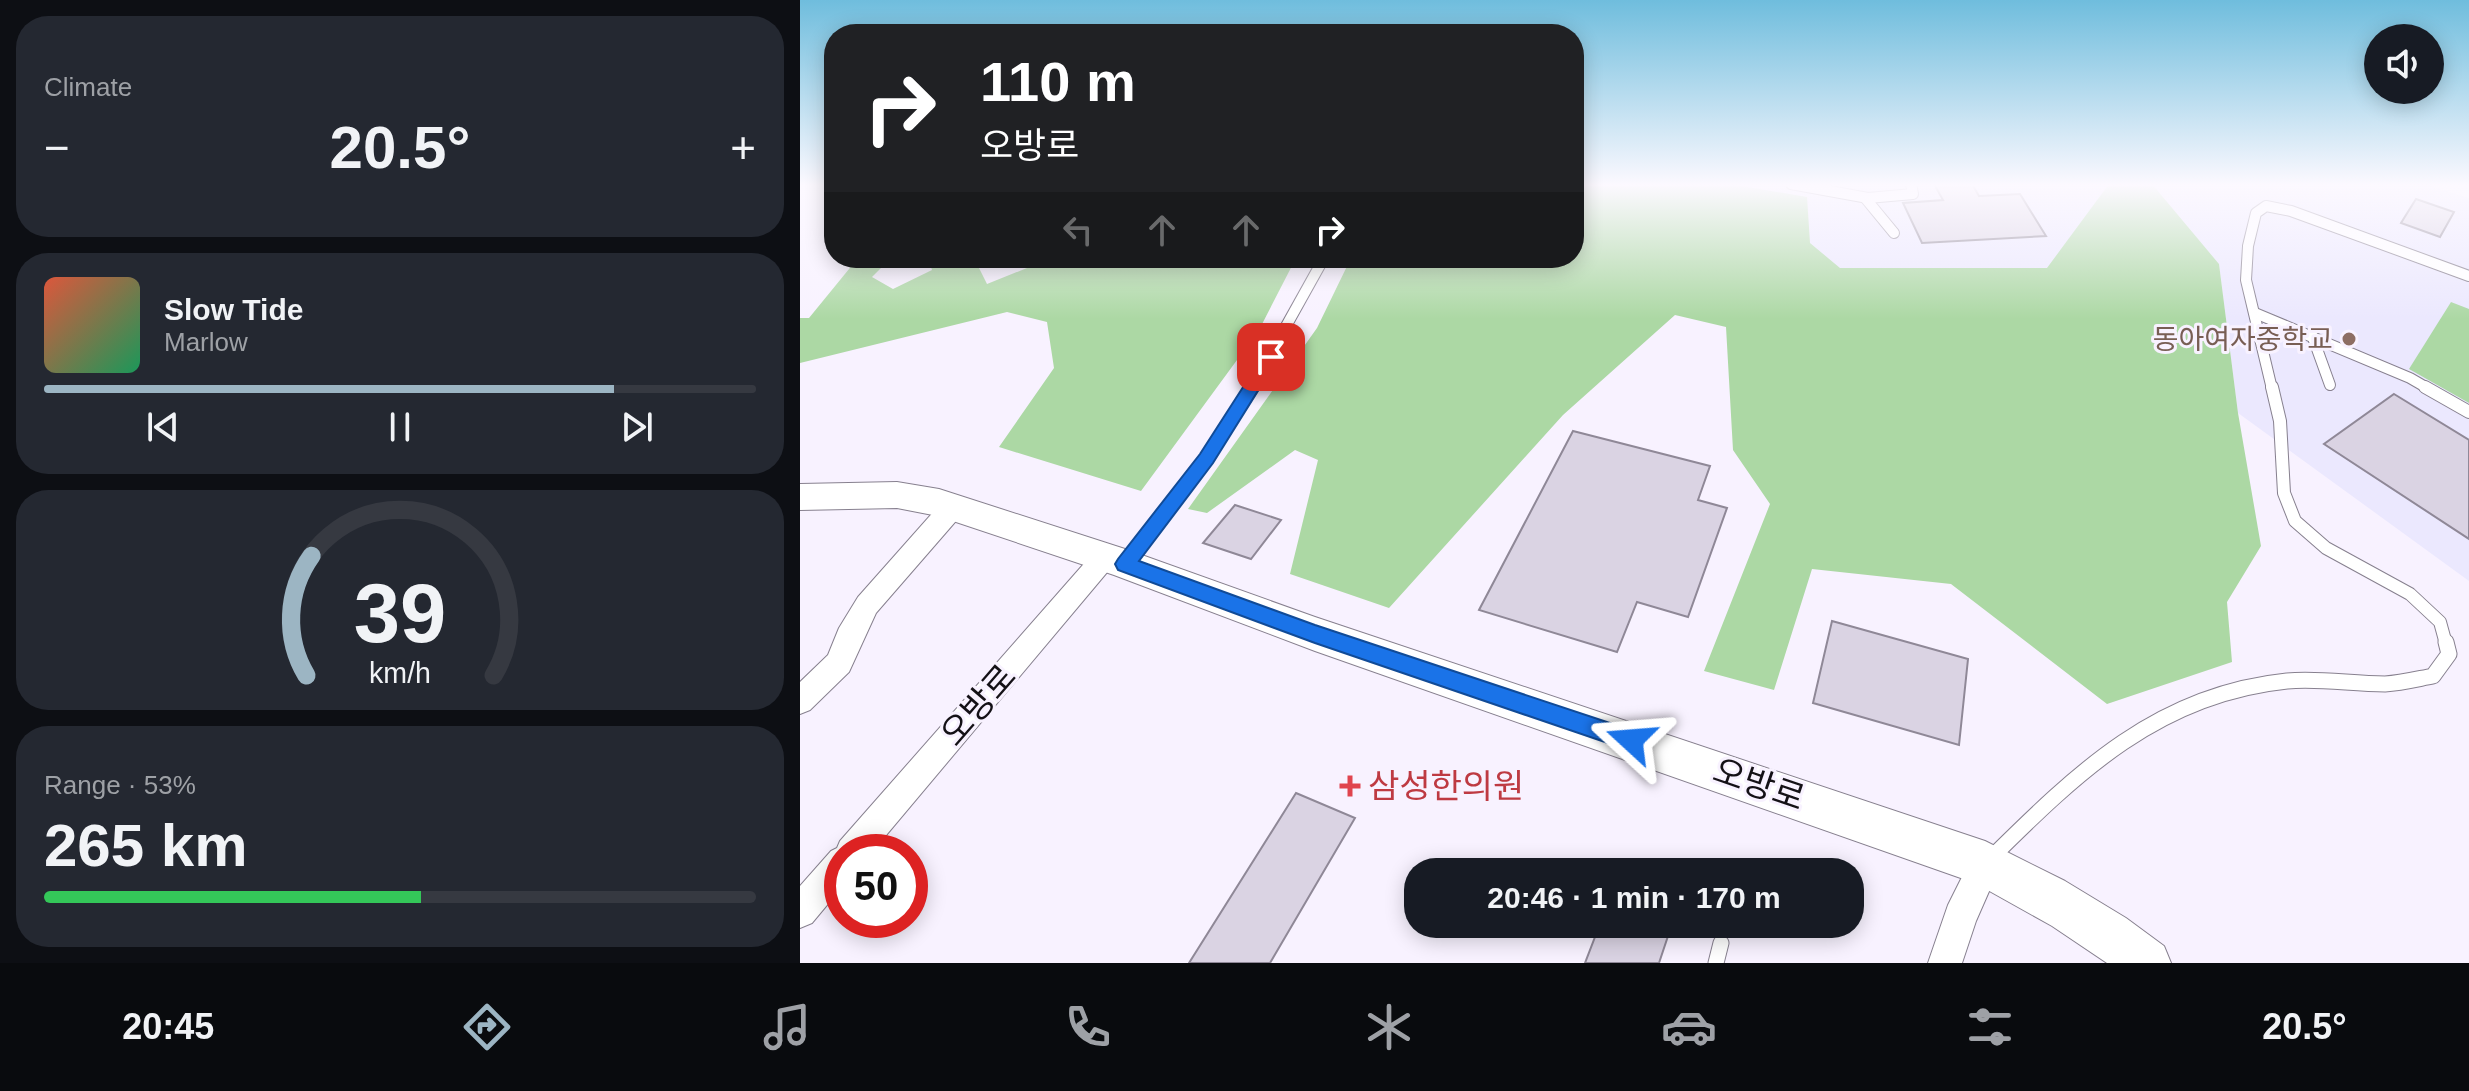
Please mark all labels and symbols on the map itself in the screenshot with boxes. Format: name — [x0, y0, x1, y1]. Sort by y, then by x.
pin — [1237, 323, 1305, 391]
place label: 동아여자중학교 — [2153, 324, 2333, 355]
marker: 동아여자중학교 — [2340, 330, 2358, 348]
street label: 오방로 — [933, 657, 1023, 753]
position arrow — [1589, 698, 1673, 782]
street label: 오방로 — [1708, 751, 1810, 817]
place label: 삼성한의원 — [1368, 767, 1524, 805]
marker: 삼성한의원 — [1339, 775, 1361, 797]
speed limit sign: 50 — [824, 834, 928, 938]

